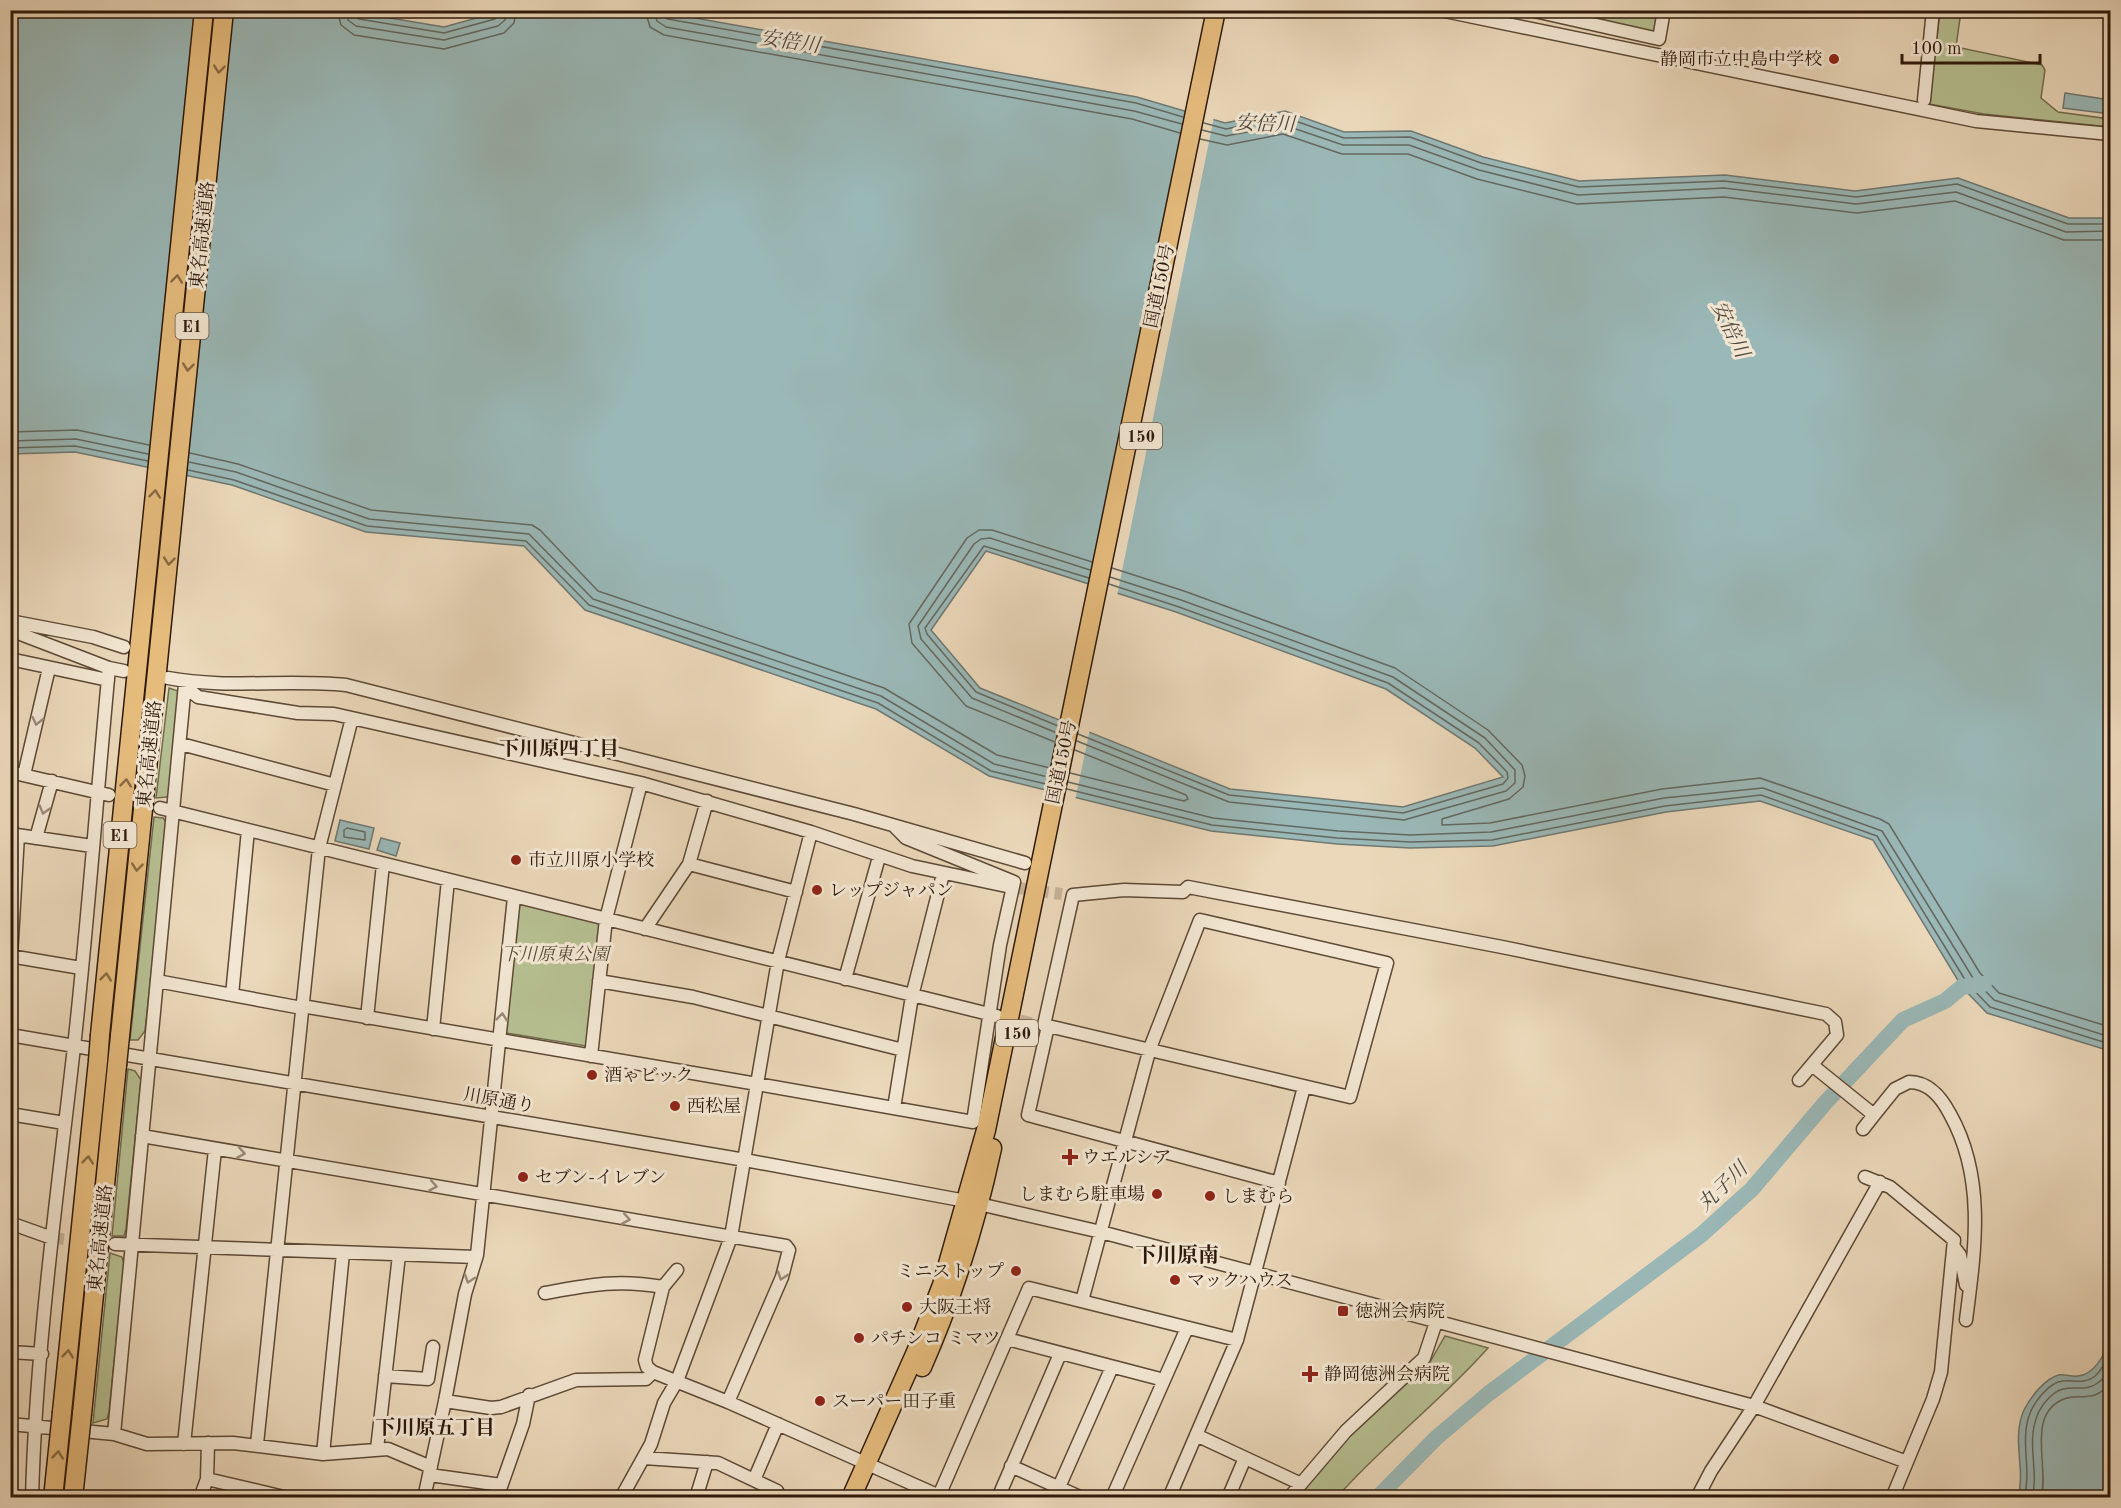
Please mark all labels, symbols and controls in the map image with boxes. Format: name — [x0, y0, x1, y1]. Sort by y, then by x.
water label: 安倍川 — [759, 27, 823, 57]
scale bar — [1902, 27, 2040, 65]
text: 100 m — [1911, 40, 1962, 58]
place label: 静岡市立中島中学校 — [1660, 49, 1822, 69]
marker: 静岡市立中島中学校 — [1827, 52, 1841, 66]
one-way arrow — [213, 64, 226, 73]
water label: 安倍川 — [1235, 112, 1297, 136]
street label: 東名高速道路 — [186, 180, 218, 290]
street label: 国道150号 — [1140, 242, 1178, 330]
one-way arrow — [170, 274, 183, 284]
water label: 安倍川 — [1707, 298, 1754, 363]
road number: E1 — [176, 313, 208, 339]
one-way arrow — [182, 363, 195, 372]
road number: 150 — [1120, 423, 1162, 449]
one-way arrow — [148, 489, 161, 498]
one-way arrow — [163, 557, 176, 566]
street label: 東名高速道路 — [133, 699, 165, 809]
one-way arrow — [31, 716, 44, 726]
street label: 国道150号 — [1042, 718, 1080, 806]
district label: 下川原四丁目 — [499, 737, 619, 760]
one-way arrow — [119, 778, 132, 788]
one-way arrow — [39, 804, 51, 814]
road number: E1 — [104, 822, 136, 848]
place label: 市立川原小学校 — [528, 850, 654, 870]
marker: 市立川原小学校 — [509, 853, 523, 867]
one-way arrow — [131, 862, 144, 871]
place label: レップジャパン — [829, 881, 954, 900]
marker: レップジャパン — [810, 883, 824, 897]
park label: 下川原東公園 — [501, 944, 612, 964]
one-way arrow — [99, 972, 112, 982]
one-way arrow — [495, 1013, 507, 1022]
road number: 150 — [996, 1020, 1038, 1046]
place label: 酒ゃビック — [604, 1066, 693, 1085]
marker: 酒ゃビック — [585, 1068, 599, 1082]
street label: 川原通り — [462, 1085, 536, 1116]
place label: 西松屋 — [687, 1096, 741, 1116]
marker: 西松屋 — [668, 1099, 682, 1113]
one-way arrow — [236, 1146, 246, 1159]
place label: ウエルシア — [1082, 1149, 1172, 1167]
marker: ウエルシア — [1063, 1150, 1077, 1164]
one-way arrow — [81, 1156, 94, 1165]
water label: 丸子川 — [1693, 1157, 1753, 1215]
place label: セブン-イレブン — [535, 1168, 666, 1187]
marker: セブン-イレブン — [516, 1170, 530, 1184]
one-way arrow — [428, 1179, 438, 1192]
street label: 東名高速道路 — [84, 1183, 116, 1293]
place label: しまむら駐車場 — [1019, 1184, 1145, 1204]
marker: しまむら駐車場 — [1150, 1187, 1164, 1201]
place label: しまむら — [1222, 1187, 1294, 1206]
marker: しまむら — [1203, 1189, 1217, 1203]
one-way arrow — [620, 1212, 630, 1225]
district label: 下川原南 — [1135, 1244, 1219, 1267]
place label: ミニストップ — [897, 1262, 1004, 1281]
marker: ミニストップ — [1009, 1264, 1023, 1278]
one-way arrow — [776, 1270, 789, 1281]
place label: マックハウス — [1187, 1272, 1293, 1290]
one-way arrow — [464, 1273, 477, 1284]
marker: マックハウス — [1168, 1273, 1182, 1287]
place label: 大阪王将 — [919, 1297, 991, 1317]
marker: 大阪王将 — [900, 1300, 914, 1314]
place label: 徳洲会病院 — [1355, 1301, 1445, 1321]
marker: 徳洲会病院 — [1336, 1304, 1350, 1318]
place label: パチンコ ミマツ — [871, 1330, 1001, 1348]
marker: パチンコ ミマツ — [852, 1331, 866, 1345]
one-way arrow — [61, 1350, 74, 1359]
place label: 静岡徳洲会病院 — [1324, 1364, 1450, 1384]
marker: 静岡徳洲会病院 — [1301, 1365, 1319, 1383]
place label: スーパー田子重 — [832, 1391, 956, 1411]
marker: スーパー田子重 — [813, 1394, 827, 1408]
district label: 下川原五丁目 — [375, 1416, 495, 1439]
one-way arrow — [51, 1450, 64, 1460]

